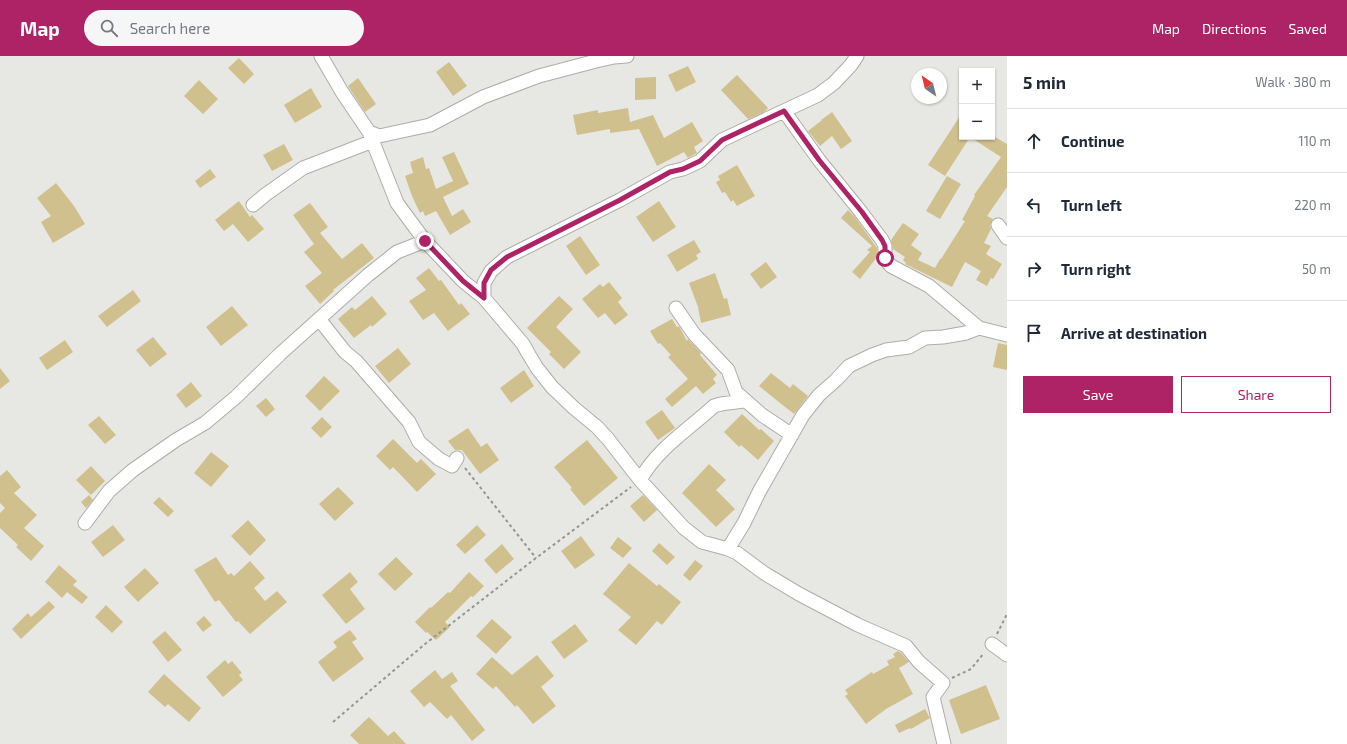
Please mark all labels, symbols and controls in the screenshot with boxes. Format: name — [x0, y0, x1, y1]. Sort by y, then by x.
search box — [84, 10, 364, 46]
text: Map — [20, 17, 60, 40]
icon: search — [98, 17, 120, 39]
text: Search here — [130, 19, 210, 37]
text: Map — [1152, 20, 1180, 37]
text: Directions — [1202, 20, 1267, 37]
text: Saved — [1289, 20, 1327, 37]
north arrow — [911, 68, 947, 104]
map controls — [959, 68, 995, 140]
button: + — [959, 68, 995, 104]
text: 5 min — [1023, 72, 1066, 92]
text: Walk · 380 m — [1255, 74, 1331, 90]
button: − — [959, 104, 995, 140]
icon: ahead — [1023, 130, 1045, 152]
text: Continue — [1061, 132, 1124, 150]
text: 110 m — [1299, 133, 1331, 149]
icon: left — [1023, 194, 1045, 216]
text: Turn left — [1061, 196, 1122, 214]
text: 220 m — [1294, 197, 1331, 213]
route end — [416, 232, 434, 250]
route start — [876, 249, 894, 267]
icon: right — [1023, 258, 1045, 280]
text: Turn right — [1061, 260, 1131, 278]
text: 50 m — [1302, 261, 1331, 277]
icon: arrive — [1023, 322, 1045, 344]
text: Arrive at destination — [1061, 324, 1207, 342]
button: Save — [1023, 376, 1173, 413]
button: Share — [1181, 376, 1331, 413]

